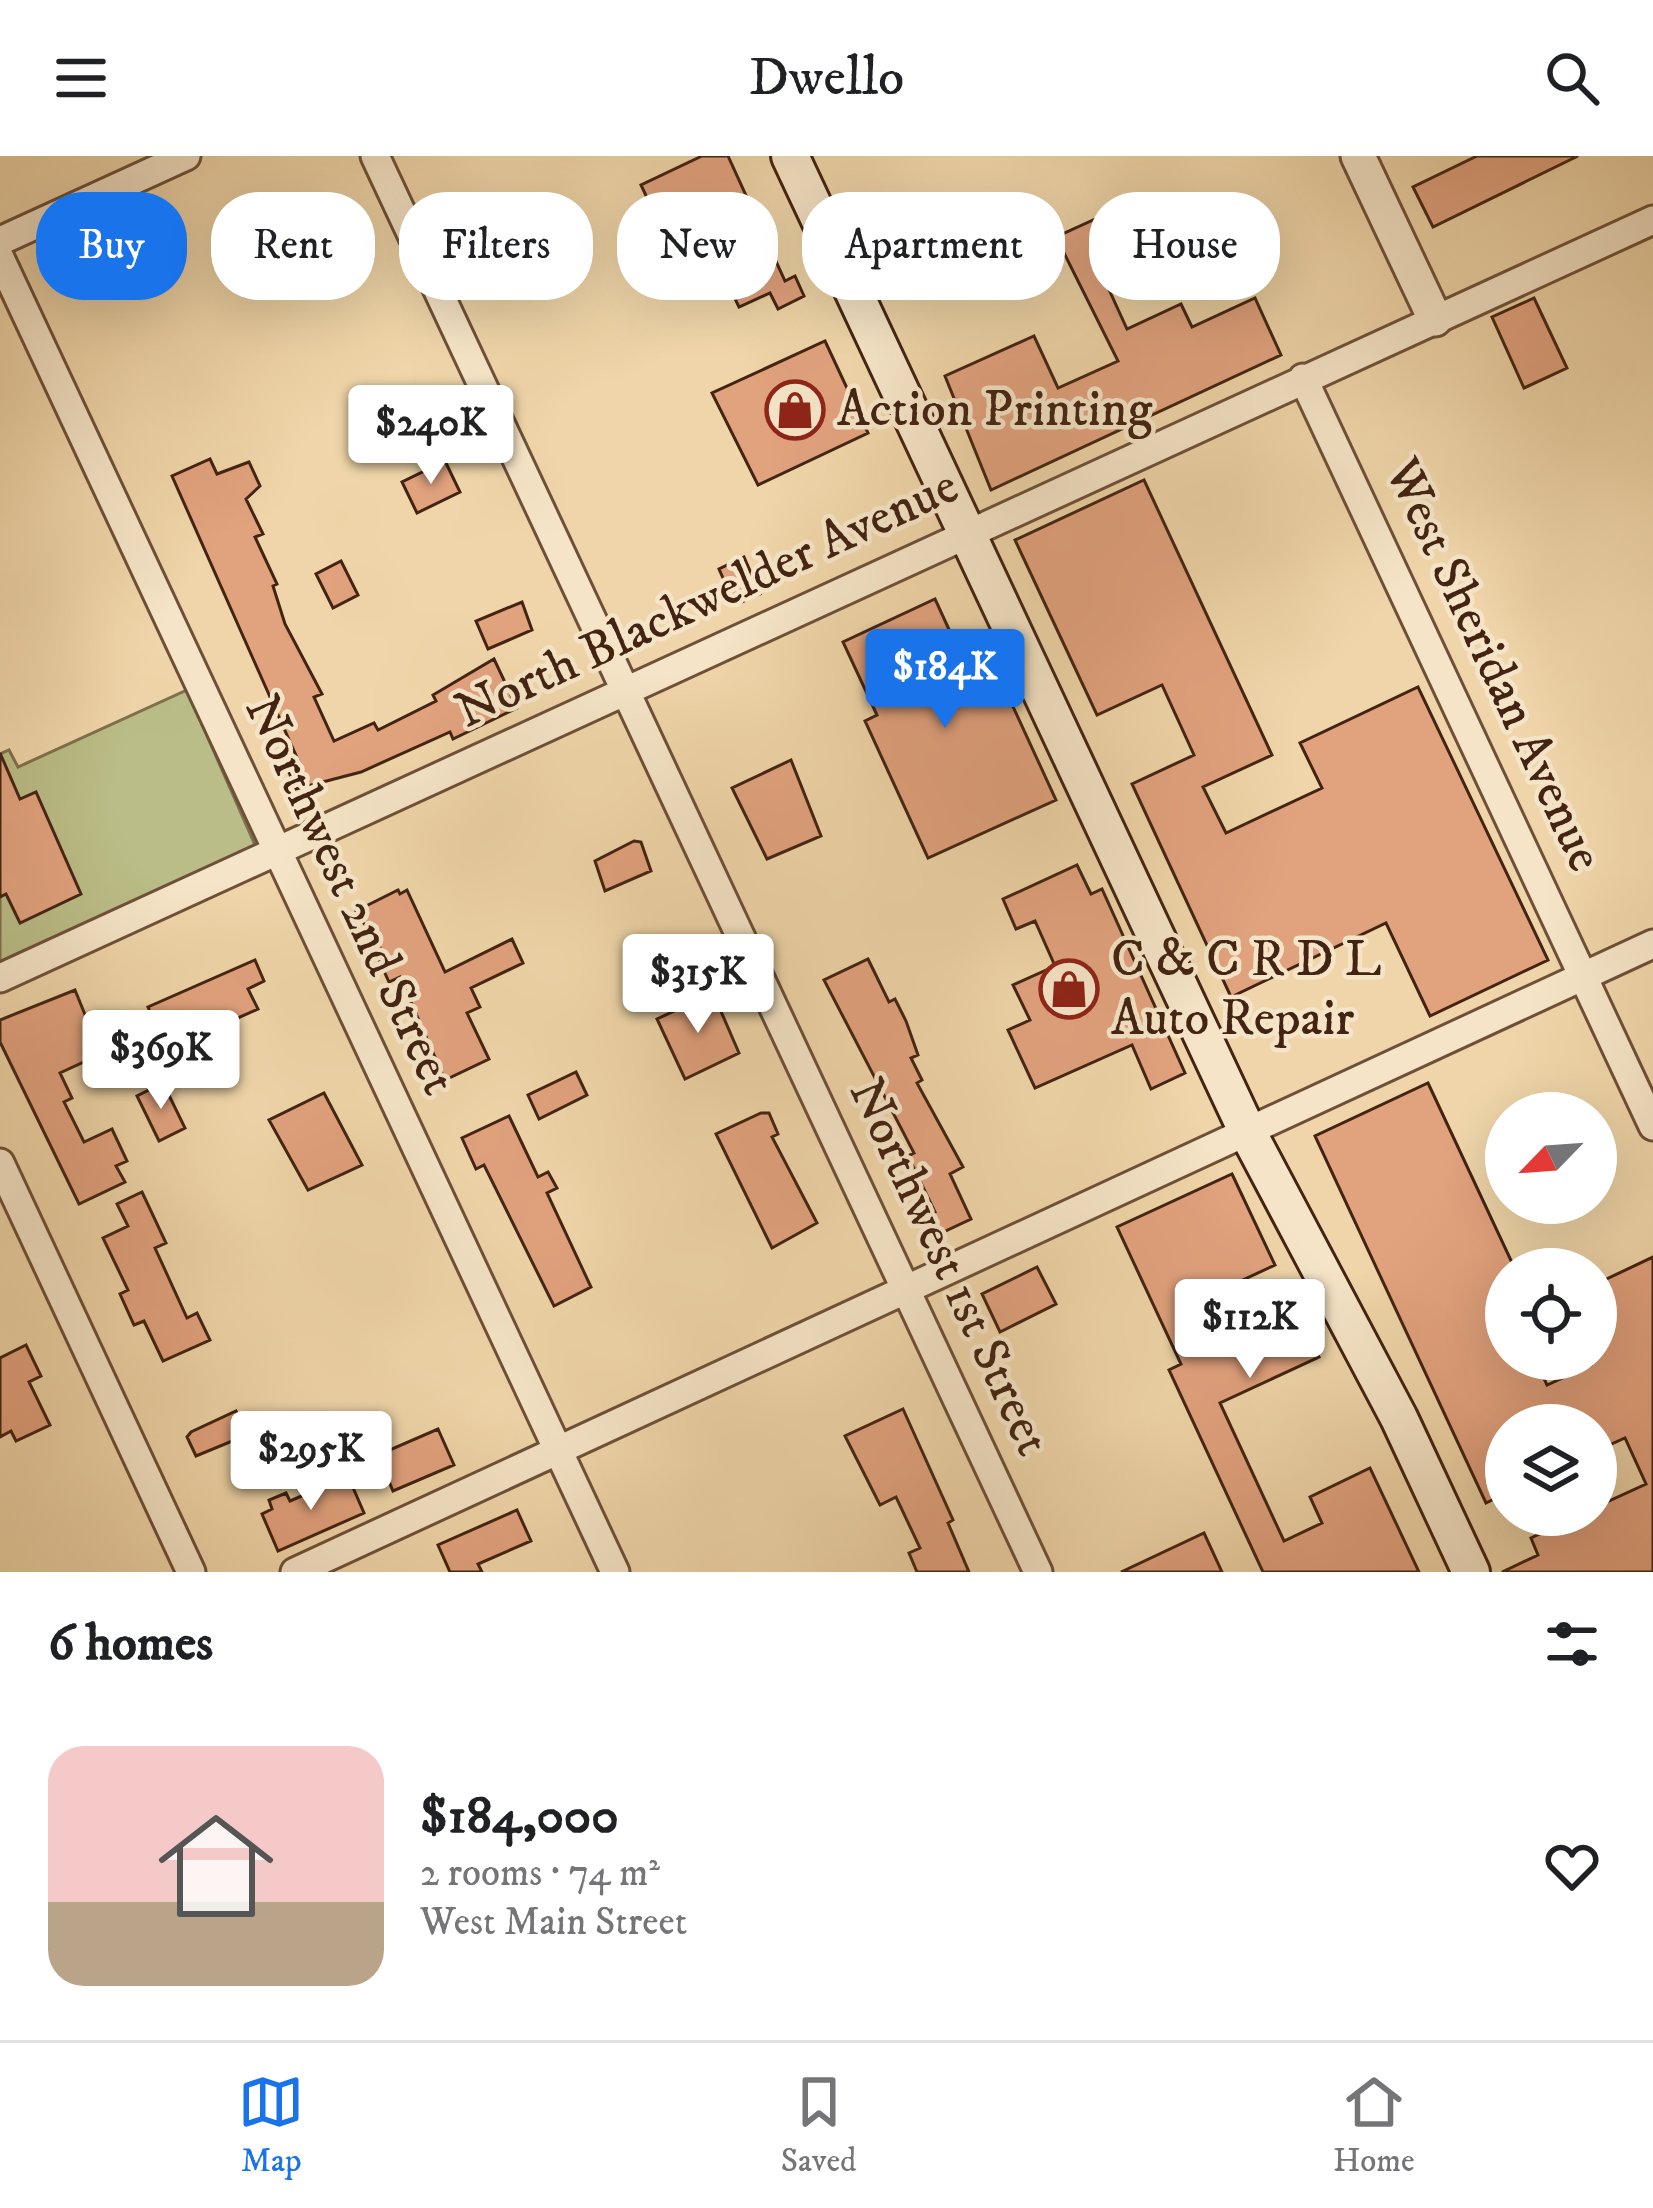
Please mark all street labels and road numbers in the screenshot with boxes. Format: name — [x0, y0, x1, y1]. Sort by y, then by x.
street label: West Sheridan Avenue — [1369, 448, 1617, 882]
street label: North Blackwelder Avenue — [446, 454, 968, 744]
street label: Northwest 2nd Street — [229, 685, 471, 1105]
street label: Northwest 1st Street — [834, 1068, 1064, 1466]

